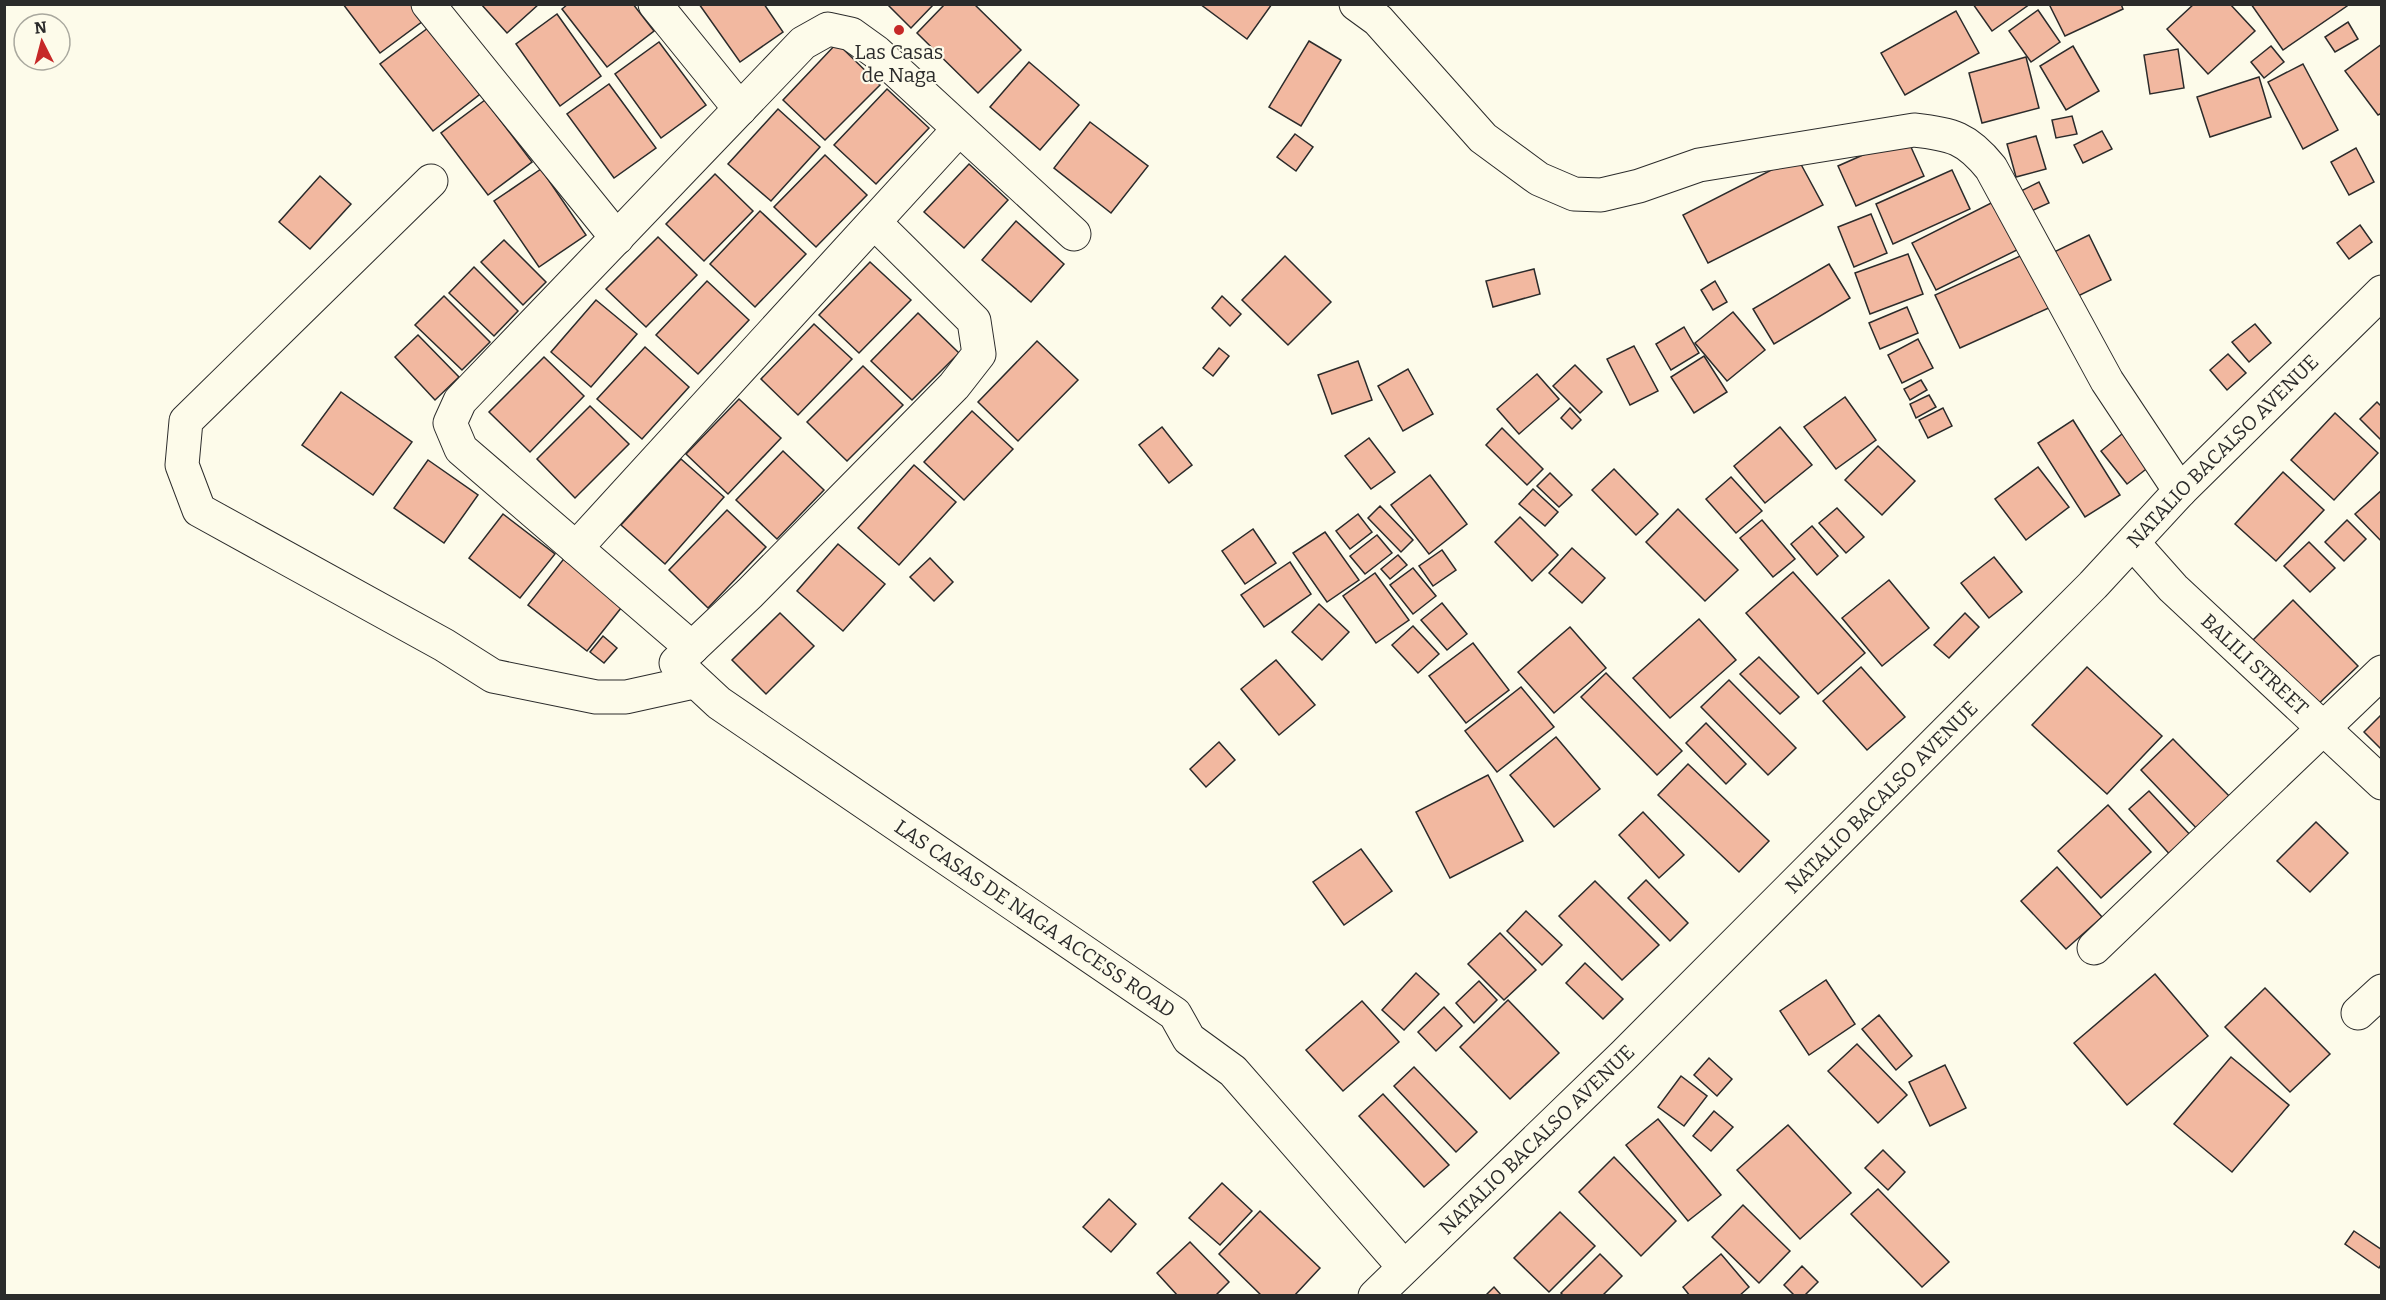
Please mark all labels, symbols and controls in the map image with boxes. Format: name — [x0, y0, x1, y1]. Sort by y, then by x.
north arrow — [12, 12, 72, 72]
text: N — [33, 17, 48, 38]
marker: Las Casas de Naga — [892, 23, 906, 37]
place label: Las Casas de Naga — [855, 40, 943, 87]
street label: NATALIO BACALSO AVENUE — [2122, 349, 2323, 553]
street label: BALILI STREET — [2196, 609, 2313, 720]
street label: NATALIO BACALSO AVENUE — [1780, 696, 1983, 898]
street label: LAS CASAS DE NAGA ACCESS ROAD — [890, 814, 1180, 1023]
street label: NATALIO BACALSO AVENUE — [1434, 1040, 1639, 1239]

